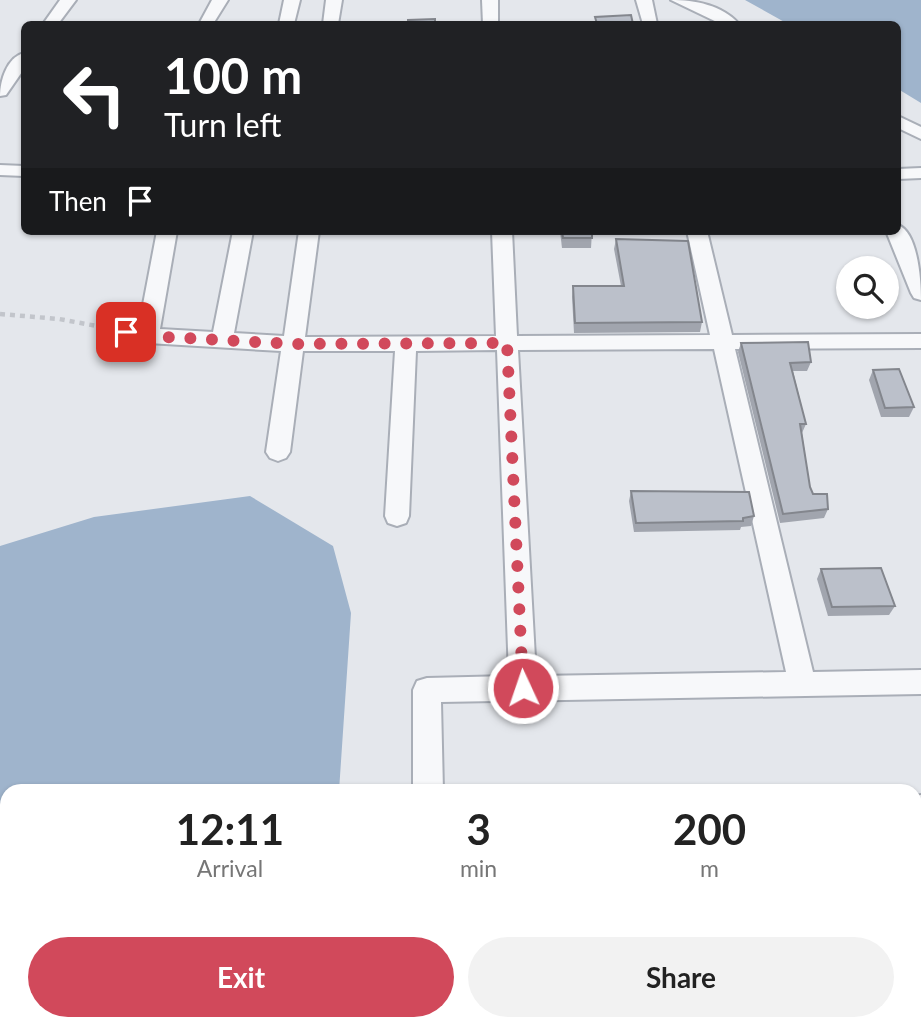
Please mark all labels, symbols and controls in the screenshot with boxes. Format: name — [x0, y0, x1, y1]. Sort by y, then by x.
text: 100 m — [164, 46, 302, 104]
icon: left — [49, 49, 140, 140]
text: Turn left — [164, 105, 281, 144]
icon: arrive — [121, 182, 159, 220]
text: Then — [49, 185, 107, 217]
map controls — [836, 256, 899, 319]
button: search — [836, 256, 899, 319]
pin — [96, 302, 156, 362]
icon: arrive — [107, 313, 145, 351]
position arrow — [486, 651, 560, 725]
text: 12:11 — [176, 804, 284, 854]
text: 3 — [466, 804, 491, 854]
text: 200 — [673, 804, 746, 854]
text: Arrival — [197, 854, 263, 882]
text: min — [460, 854, 497, 882]
text: m — [700, 854, 719, 882]
button: Exit — [28, 937, 454, 1017]
button: Share — [468, 937, 894, 1017]

